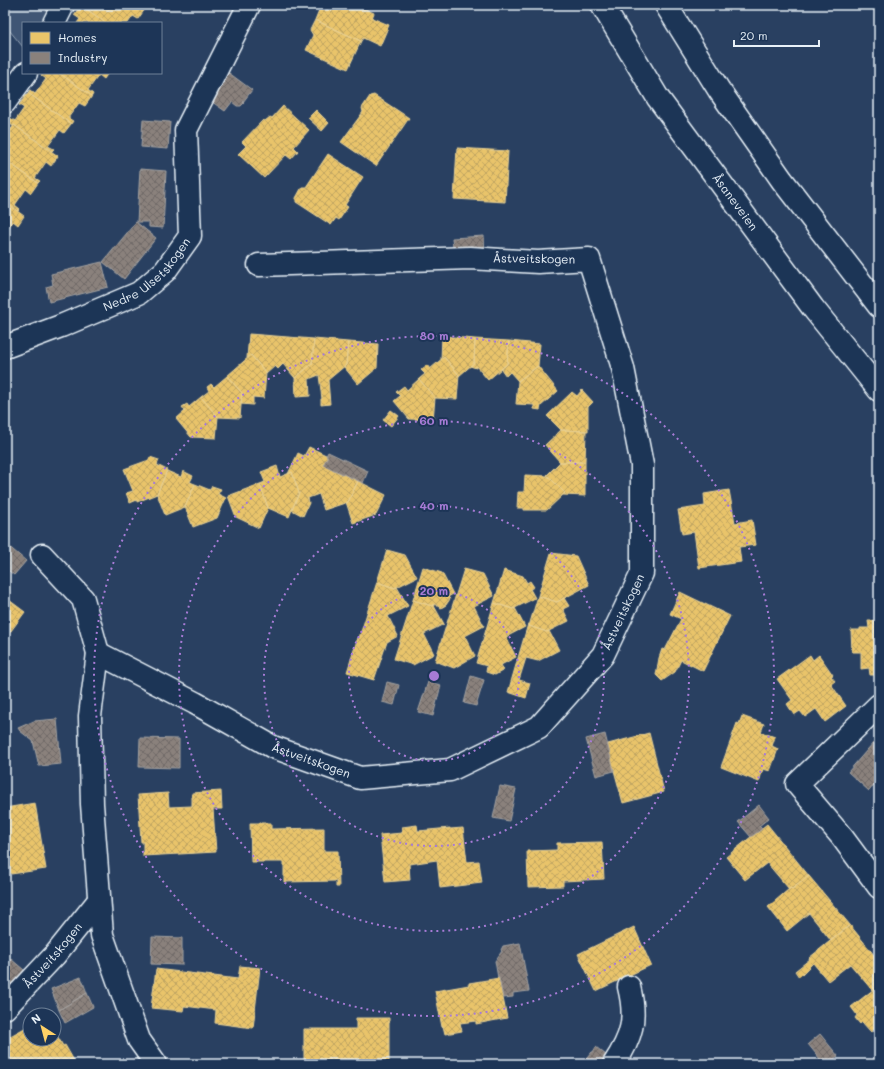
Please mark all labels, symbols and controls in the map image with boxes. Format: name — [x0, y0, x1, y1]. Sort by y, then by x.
legend — [22, 22, 162, 74]
scale bar — [734, 22, 819, 48]
text: 20 m — [740, 27, 768, 43]
text: Homes — [58, 29, 97, 45]
text: Industry — [58, 49, 107, 65]
street label: Åsaneveien — [709, 170, 762, 233]
street label: Nedre Ulsetskogen — [100, 234, 193, 314]
street label: Åstveitskogen — [493, 249, 575, 267]
text: 80 m — [419, 327, 449, 343]
text: 60 m — [420, 412, 448, 428]
text: 40 m — [419, 497, 449, 513]
street label: Åstveitskogen — [598, 571, 647, 652]
text: 20 m — [420, 582, 448, 598]
centre of rings — [427, 669, 441, 683]
street label: Åstveitskogen — [270, 738, 353, 781]
street label: Åstveitskogen — [19, 919, 85, 991]
north arrow — [22, 1007, 62, 1047]
text: N — [28, 1010, 44, 1027]

